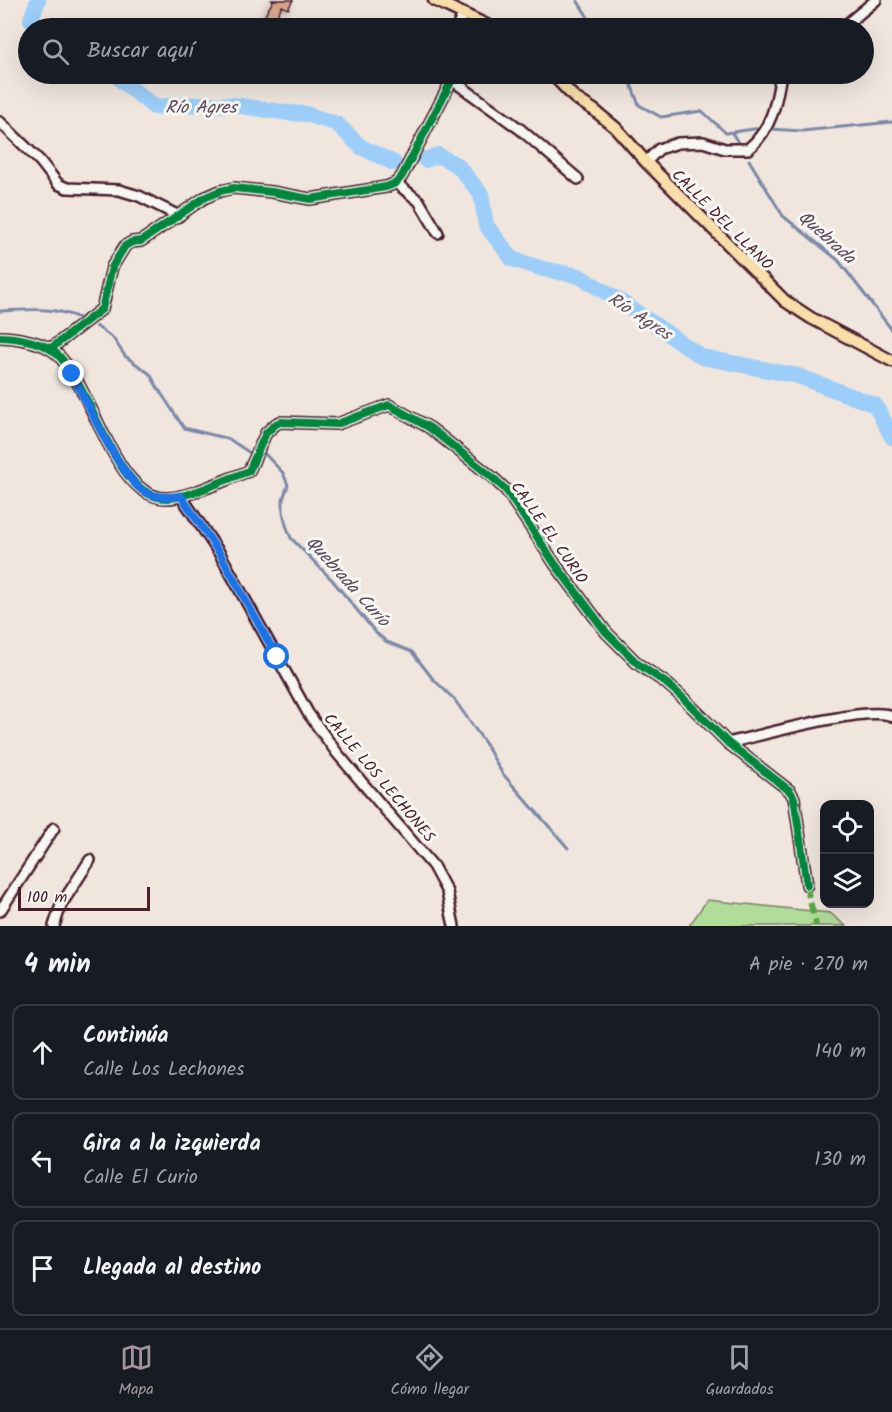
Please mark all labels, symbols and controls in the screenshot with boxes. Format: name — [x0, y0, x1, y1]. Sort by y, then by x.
search box — [18, 18, 874, 84]
text: Buscar aquí — [87, 34, 194, 69]
icon: search — [39, 35, 72, 68]
water label: Río Agres — [165, 94, 239, 123]
street label: CALLE DEL LLANO — [665, 163, 779, 277]
water label: Quebrada — [790, 204, 863, 273]
water label: Río Agres — [601, 286, 679, 350]
route end — [58, 360, 84, 386]
street label: CALLE EL CURIO — [504, 476, 594, 589]
water label: Quebrada Curío — [298, 530, 397, 636]
route start — [263, 643, 289, 669]
street label: CALLE LOS LECHONES — [317, 708, 441, 849]
map controls — [820, 800, 874, 908]
button: locate — [820, 800, 874, 854]
button: layers — [820, 854, 874, 908]
scale bar — [18, 884, 150, 912]
text: 100 m — [27, 885, 67, 910]
text: 4 min — [24, 944, 91, 986]
text: A pie · 270 m — [749, 949, 868, 981]
text: Continúa — [83, 1019, 168, 1054]
icon: ahead — [26, 1036, 59, 1069]
text: 140 m — [815, 1036, 866, 1068]
text: Calle Los Lechones — [83, 1054, 244, 1086]
text: Gira a la izquierda — [83, 1127, 261, 1162]
icon: left — [26, 1144, 59, 1177]
text: 130 m — [814, 1144, 866, 1176]
text: Calle El Curio — [83, 1162, 198, 1194]
text: Llegada al destino — [83, 1251, 261, 1286]
icon: arrive — [26, 1252, 59, 1285]
tab: Mapa — [118, 1341, 154, 1402]
tab: Cómo llegar — [390, 1341, 469, 1402]
tab: Guardados — [706, 1341, 774, 1402]

